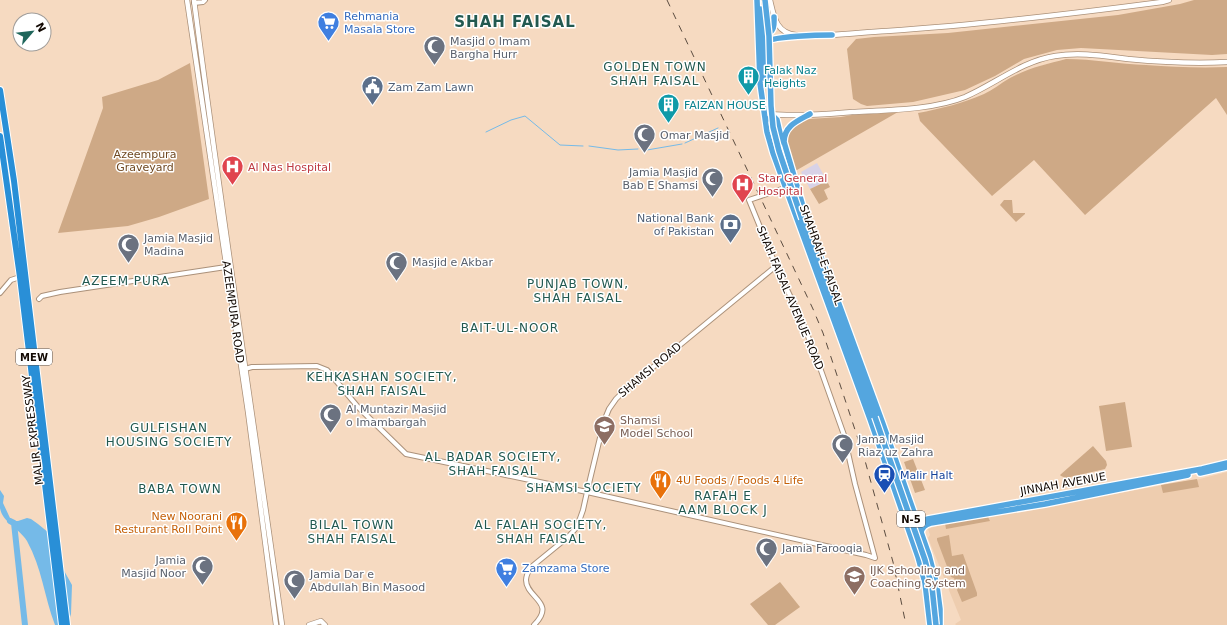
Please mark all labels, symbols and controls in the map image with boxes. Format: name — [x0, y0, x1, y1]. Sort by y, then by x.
supermarket icon: Rehmania Masala Store — [316, 9, 342, 42]
place label: Rehmania Masala Store — [344, 10, 415, 36]
north arrow — [12, 12, 52, 52]
district label: SHAH FAISAL — [454, 13, 576, 31]
text: N — [32, 20, 48, 35]
mosque icon: Masjid o Imam Bargha Hurr — [421, 34, 447, 67]
place label: Masjid o Imam Bargha Hurr — [450, 35, 530, 61]
district label: GOLDEN TOWN SHAH FAISAL — [603, 60, 707, 88]
building icon: Falak Naz Heights — [736, 63, 762, 96]
place label: Falak Naz Heights — [764, 64, 817, 90]
public building icon: Zam Zam Lawn — [359, 74, 385, 107]
place label: Zam Zam Lawn — [388, 81, 474, 94]
building icon: FAIZAN HOUSE — [655, 92, 681, 125]
place label: FAIZAN HOUSE — [684, 99, 766, 112]
mosque icon: Omar Masjid — [632, 122, 658, 155]
place label: Omar Masjid — [660, 129, 729, 142]
park label: Azeempura Graveyard — [114, 148, 176, 174]
hospital icon: Al Nas Hospital — [220, 154, 246, 187]
place label: Al Nas Hospital — [248, 161, 331, 174]
mosque icon: Jamia Masjid Bab E Shamsi — [700, 165, 726, 198]
place label: Jamia Masjid Bab E Shamsi — [623, 166, 698, 192]
hospital icon: Star General Hospital — [729, 171, 755, 204]
place label: Star General Hospital — [758, 172, 827, 198]
street label: SHAHRAH-E-FAISAL — [797, 203, 846, 308]
bank icon: National Bank of Pakistan — [717, 211, 743, 244]
place label: National Bank of Pakistan — [637, 212, 715, 238]
street label: SHAH FAISAL AVENUE ROAD — [754, 224, 826, 372]
mosque icon: Jamia Masjid Madina — [115, 231, 141, 264]
place label: Jamia Masjid Madina — [143, 232, 213, 258]
mosque icon: Masjid e Akbar — [383, 249, 409, 282]
place label: Masjid e Akbar — [412, 256, 493, 269]
street label: AZEEMPURA ROAD — [219, 260, 247, 364]
district label: AZEEM PURA — [82, 274, 170, 288]
district label: PUNJAB TOWN, SHAH FAISAL — [527, 277, 629, 305]
district label: BAIT-UL-NOOR — [461, 321, 559, 335]
street label: SHAMSI ROAD — [616, 340, 684, 400]
road number: MEW — [16, 349, 52, 365]
district label: KEHKASHAN SOCIETY, SHAH FAISAL — [306, 370, 458, 398]
street label: MALIR EXPRESSWAY — [20, 374, 46, 486]
mosque icon: Al Muntazir Masjid o Imambargah — [317, 402, 343, 435]
place label: Al Muntazir Masjid o Imambargah — [346, 403, 446, 429]
school or university icon: Shamsi Model School — [592, 413, 618, 446]
place label: Shamsi Model School — [620, 414, 693, 440]
district label: GULFISHAN HOUSING SOCIETY — [106, 421, 232, 449]
mosque icon: Jama Masjid Riaz uz Zahra — [829, 432, 855, 465]
place label: Jama Masjid Riaz uz Zahra — [857, 433, 933, 459]
district label: AL BADAR SOCIETY, SHAH FAISAL — [425, 450, 561, 478]
station icon: Malir Halt — [871, 462, 897, 495]
restaurant icon: 4U Foods / Foods 4 Life — [647, 467, 673, 500]
place label: Malir Halt — [900, 469, 953, 482]
street label: JINNAH AVENUE — [1018, 470, 1107, 498]
place label: 4U Foods / Foods 4 Life — [676, 474, 804, 487]
district label: SHAMSI SOCIETY — [526, 481, 642, 495]
district label: BABA TOWN — [138, 482, 222, 496]
district label: RAFAH E AAM BLOCK J — [678, 489, 768, 517]
restaurant icon: New Noorani Resturant Roll Point — [224, 509, 250, 542]
place label: New Noorani Resturant Roll Point — [114, 510, 223, 536]
road number: N-5 — [897, 511, 925, 527]
district label: BILAL TOWN SHAH FAISAL — [308, 518, 396, 546]
district label: AL FALAH SOCIETY, SHAH FAISAL — [475, 518, 607, 546]
mosque icon: Jamia Farooqia — [753, 535, 779, 568]
place label: Jamia Farooqia — [781, 542, 863, 555]
mosque icon: Jamia Masjid Noor — [189, 553, 215, 586]
place label: Jamia Masjid Noor — [121, 554, 186, 580]
supermarket icon: Zamzama Store — [493, 555, 519, 588]
place label: Zamzama Store — [522, 562, 610, 575]
school or university icon: IJK Schooling and Coaching System — [842, 563, 868, 596]
place label: IJK Schooling and Coaching System — [870, 564, 966, 590]
mosque icon: Jamia Dar e Abdullah Bin Masood — [281, 567, 307, 600]
place label: Jamia Dar e Abdullah Bin Masood — [309, 568, 425, 594]

